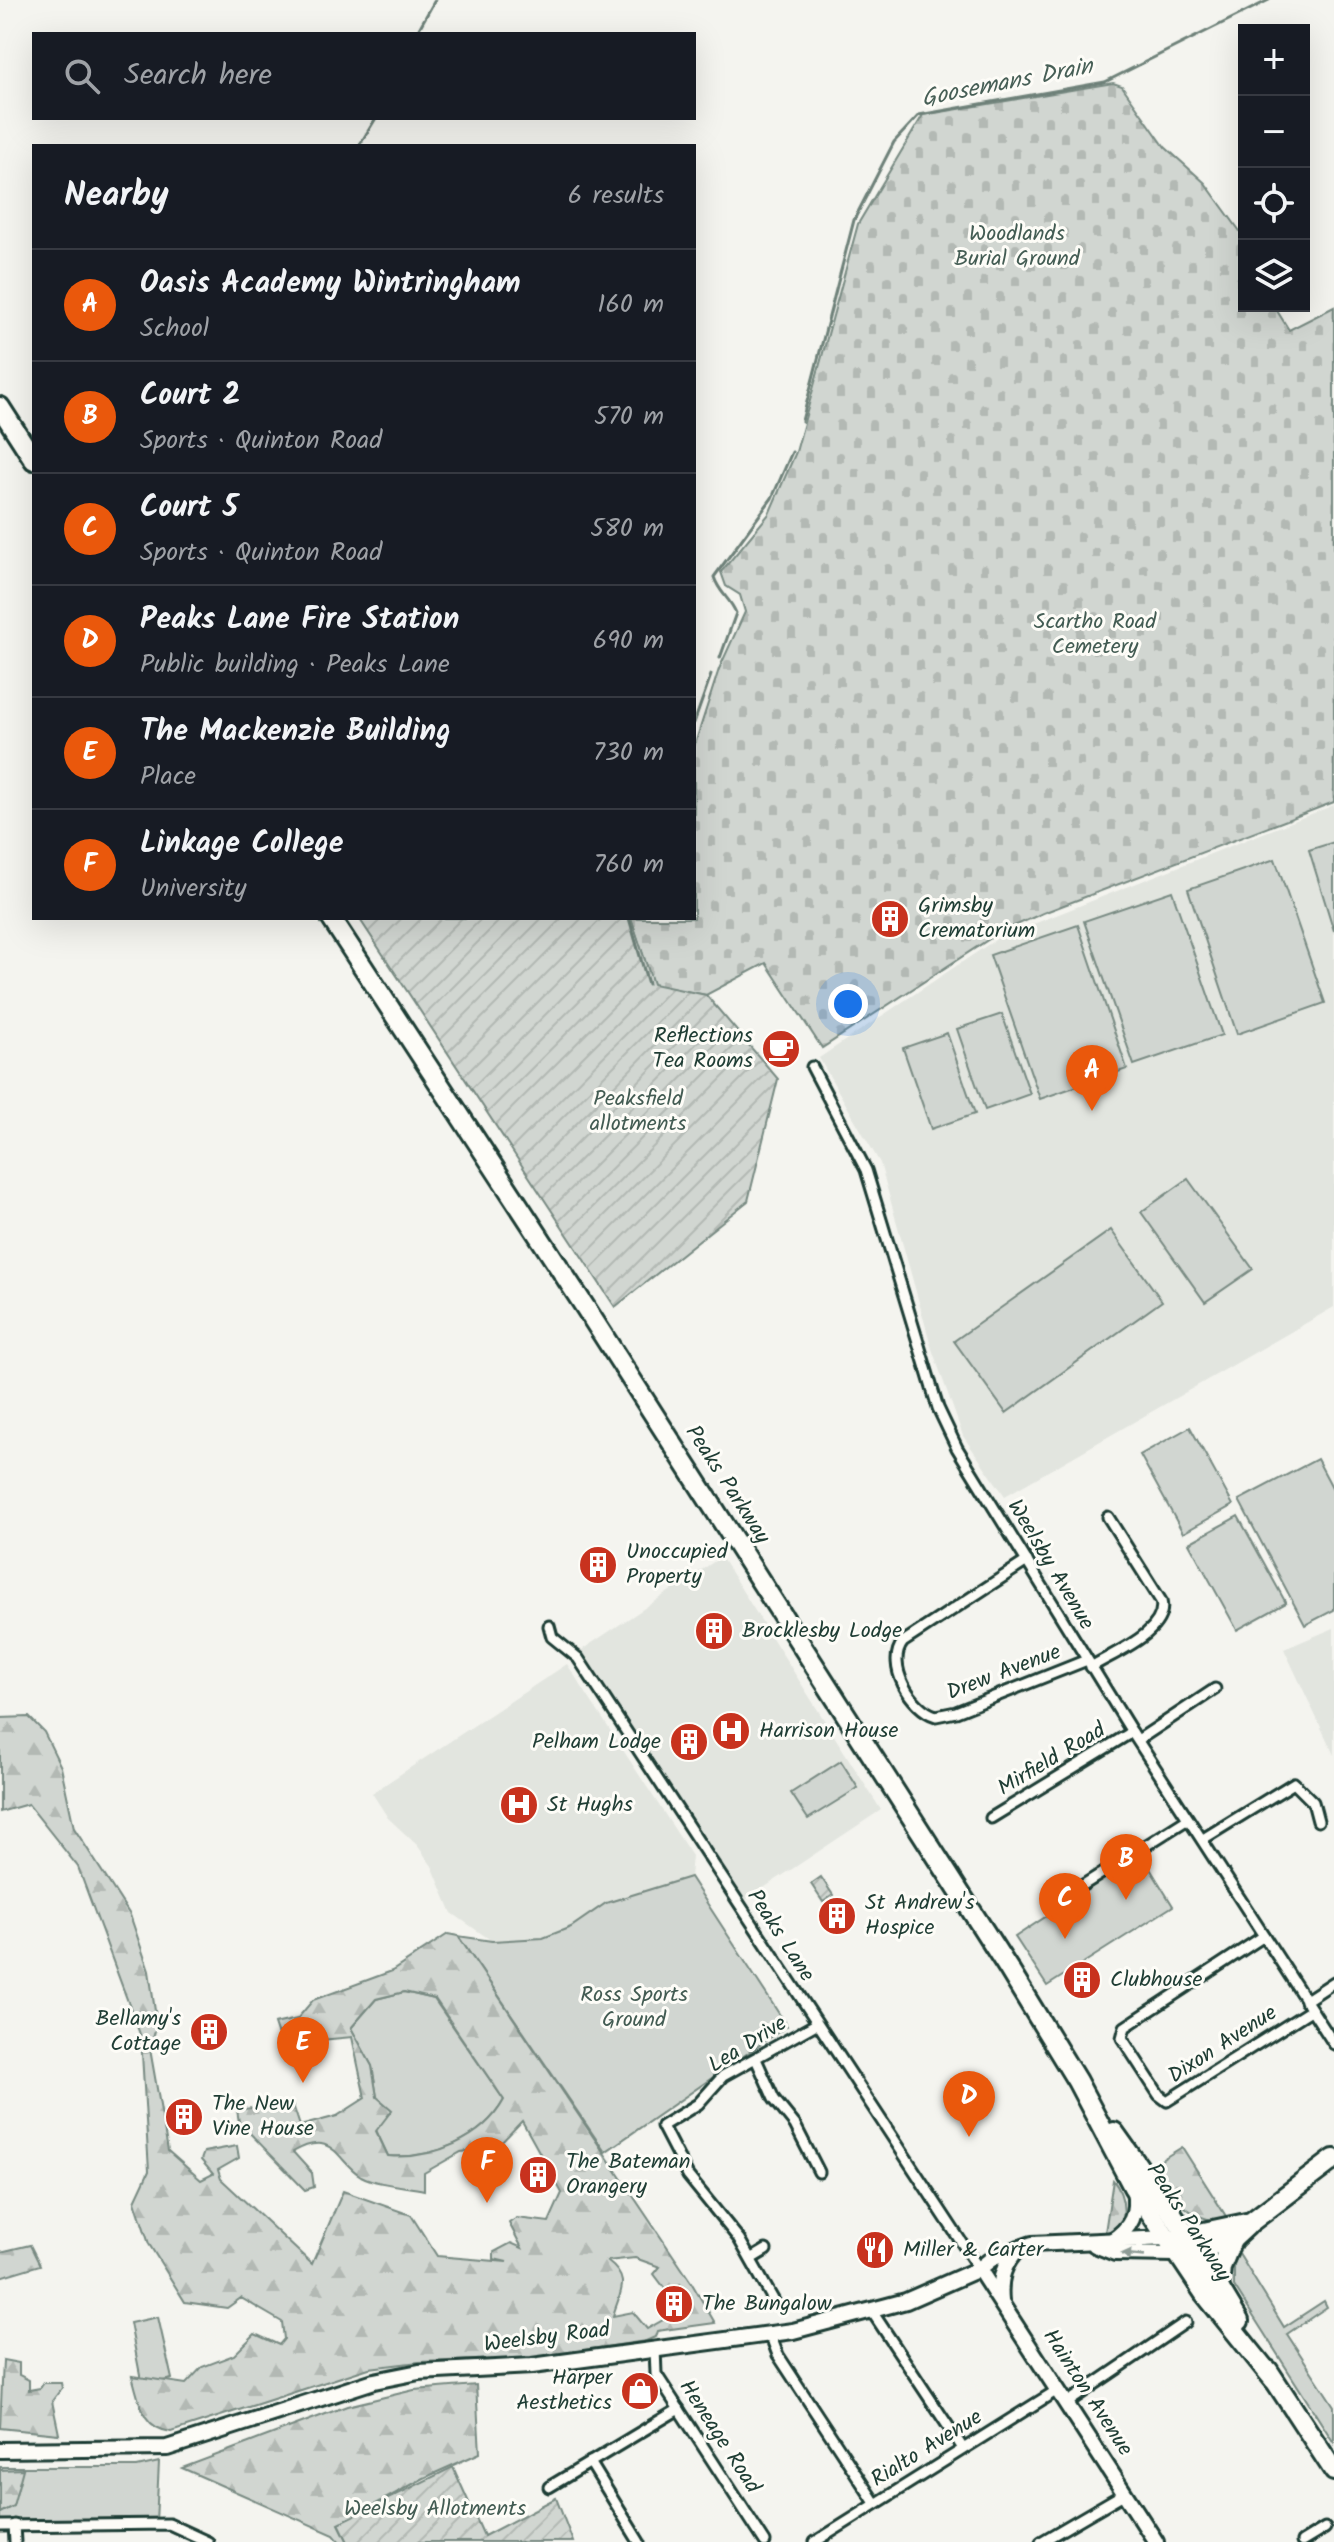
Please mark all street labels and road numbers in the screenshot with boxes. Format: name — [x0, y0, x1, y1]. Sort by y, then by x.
street label: Peaks Parkway — [675, 1418, 779, 1552]
street label: Weelsby Avenue — [997, 1493, 1103, 1637]
street label: Drew Avenue — [942, 1635, 1066, 1711]
street label: Mirfield Road — [991, 1713, 1114, 1806]
street label: Peaks Lane — [737, 1883, 823, 1989]
street label: Dixon Avenue — [1161, 1996, 1285, 2093]
street label: Lea Drive — [702, 2007, 794, 2083]
street label: Peaks Parkway — [1136, 2156, 1240, 2290]
street label: Weelsby Road — [482, 2313, 613, 2363]
street label: Hainton Avenue — [1033, 2322, 1141, 2464]
street label: Heneage Road — [669, 2373, 770, 2502]
street label: Rialto Avenue — [864, 2401, 990, 2497]

